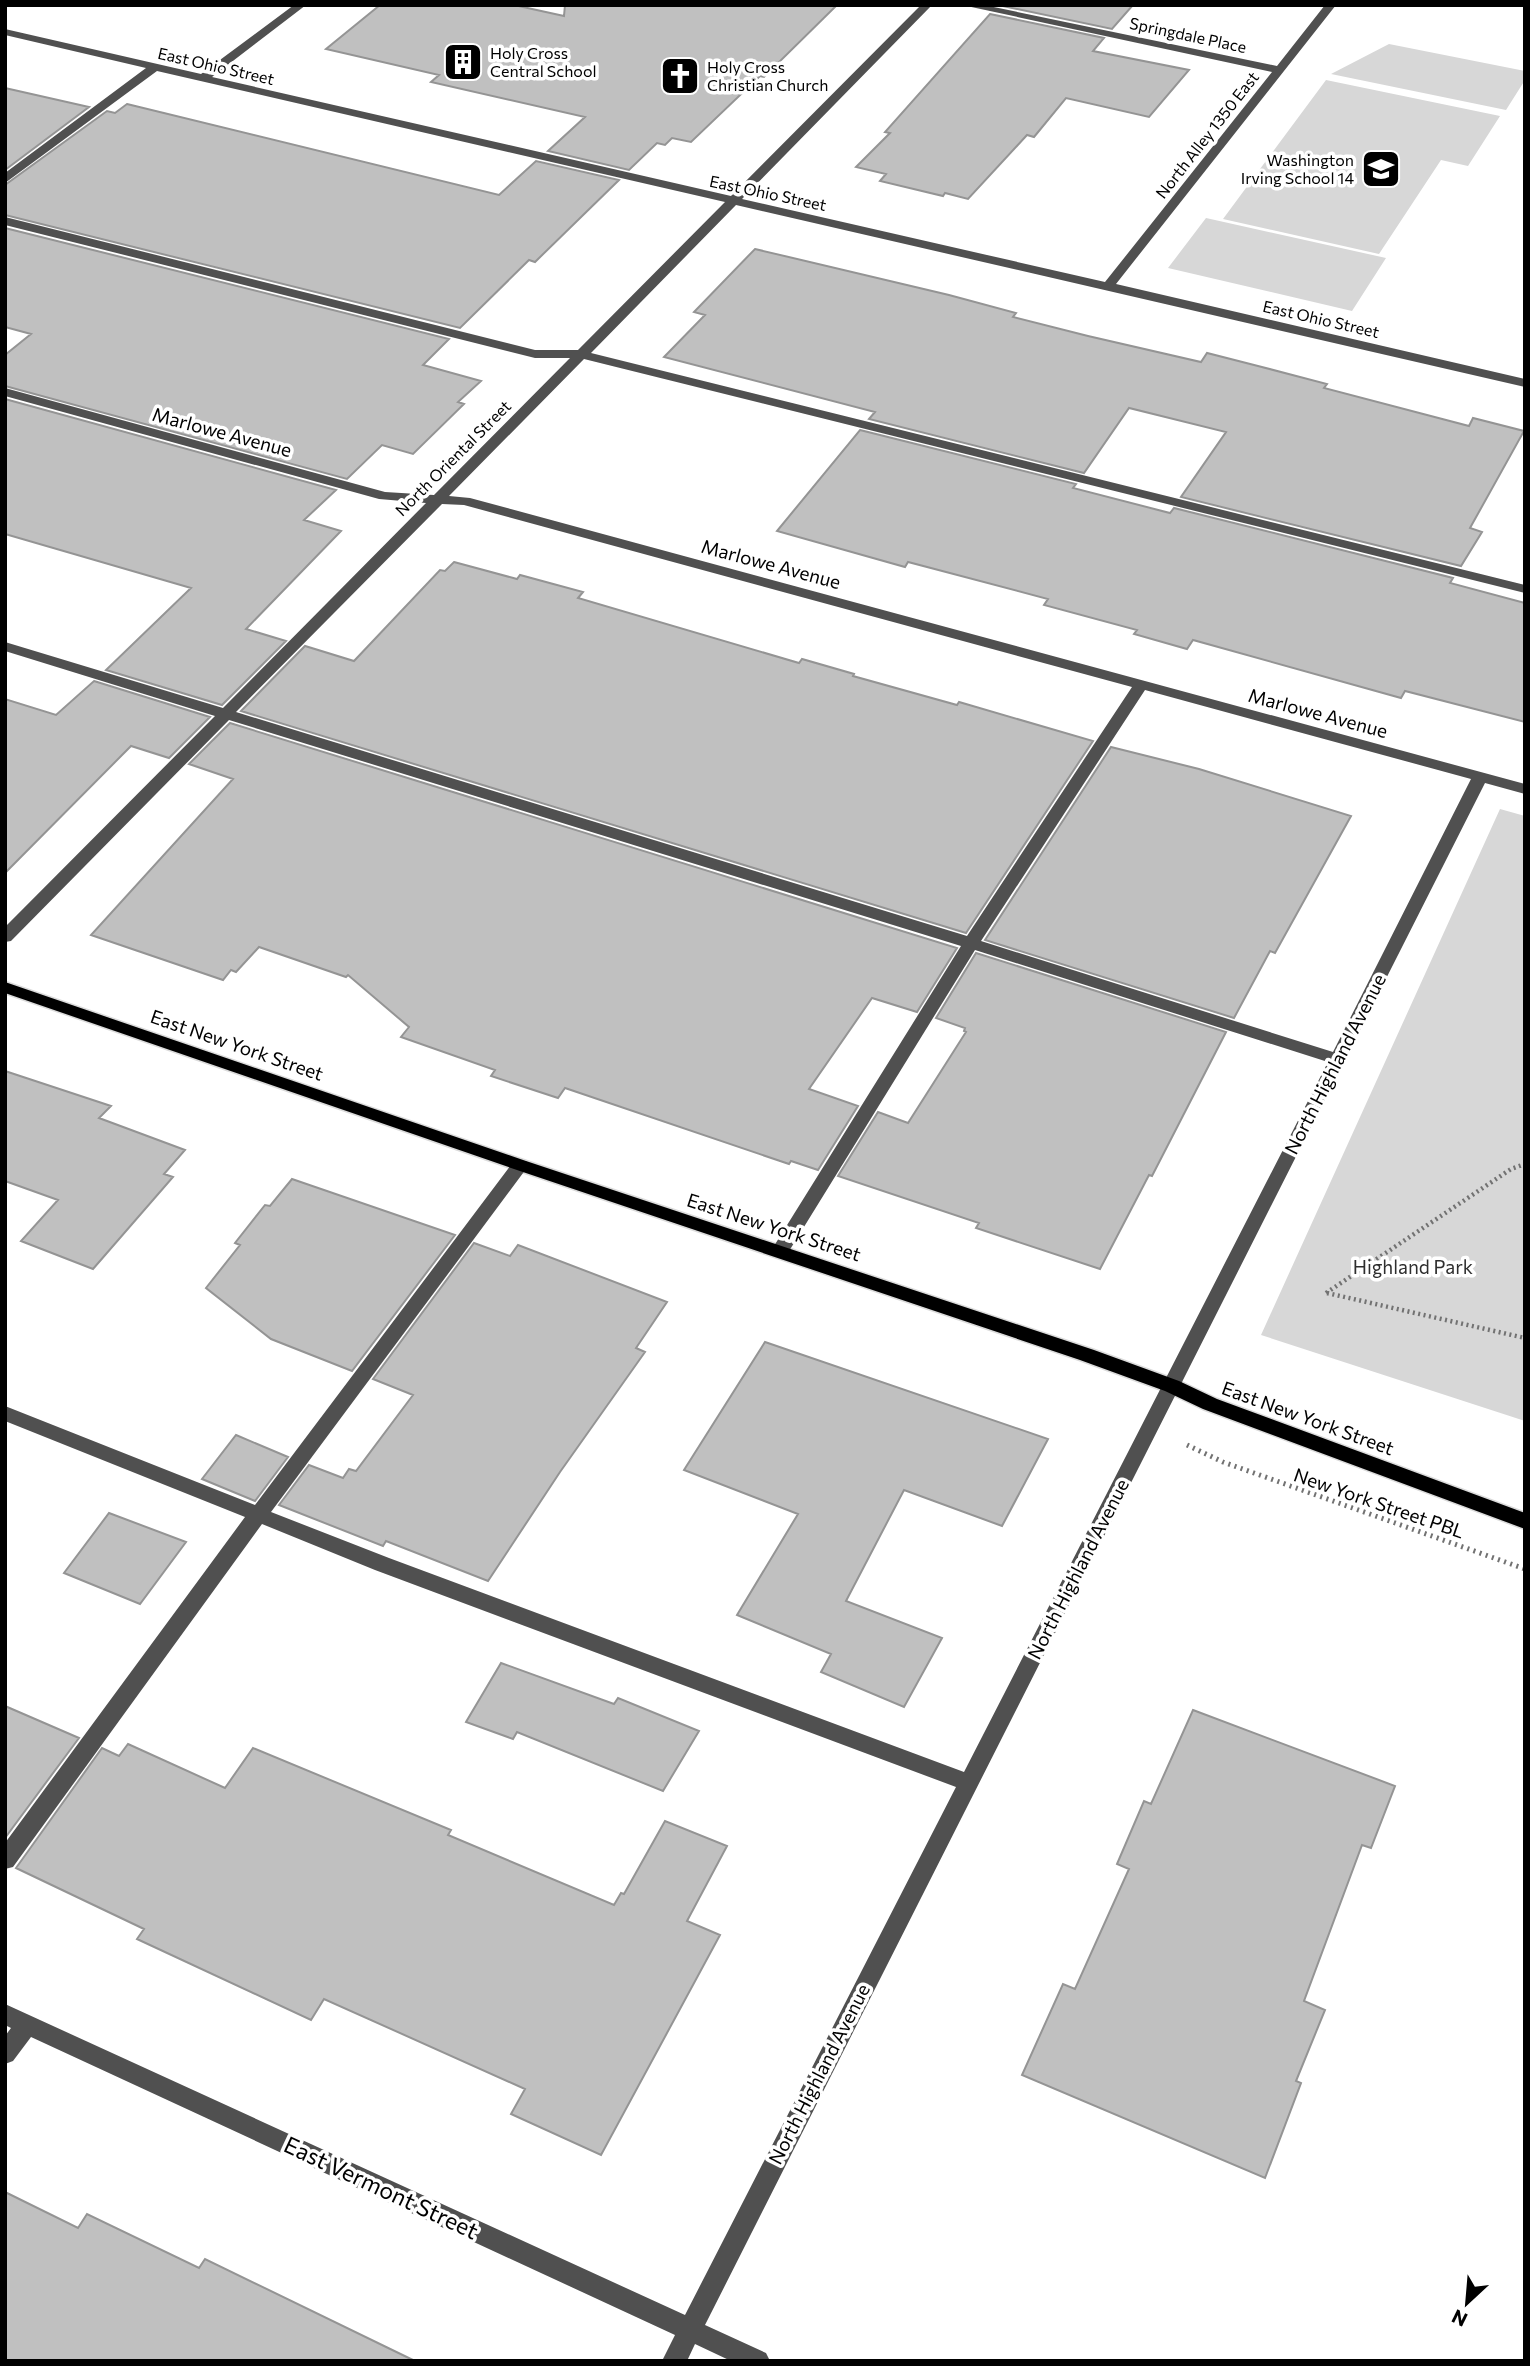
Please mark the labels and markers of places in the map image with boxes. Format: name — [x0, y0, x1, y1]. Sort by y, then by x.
building icon: Holy Cross Central School — [442, 41, 484, 83]
place label: Holy Cross Central School — [490, 43, 597, 80]
church icon: Holy Cross Christian Church — [659, 55, 701, 97]
place label: Holy Cross Christian Church — [707, 57, 828, 94]
school or university icon: Washington Irving School 14 — [1360, 148, 1402, 190]
place label: Washington Irving School 14 — [1241, 150, 1354, 187]

